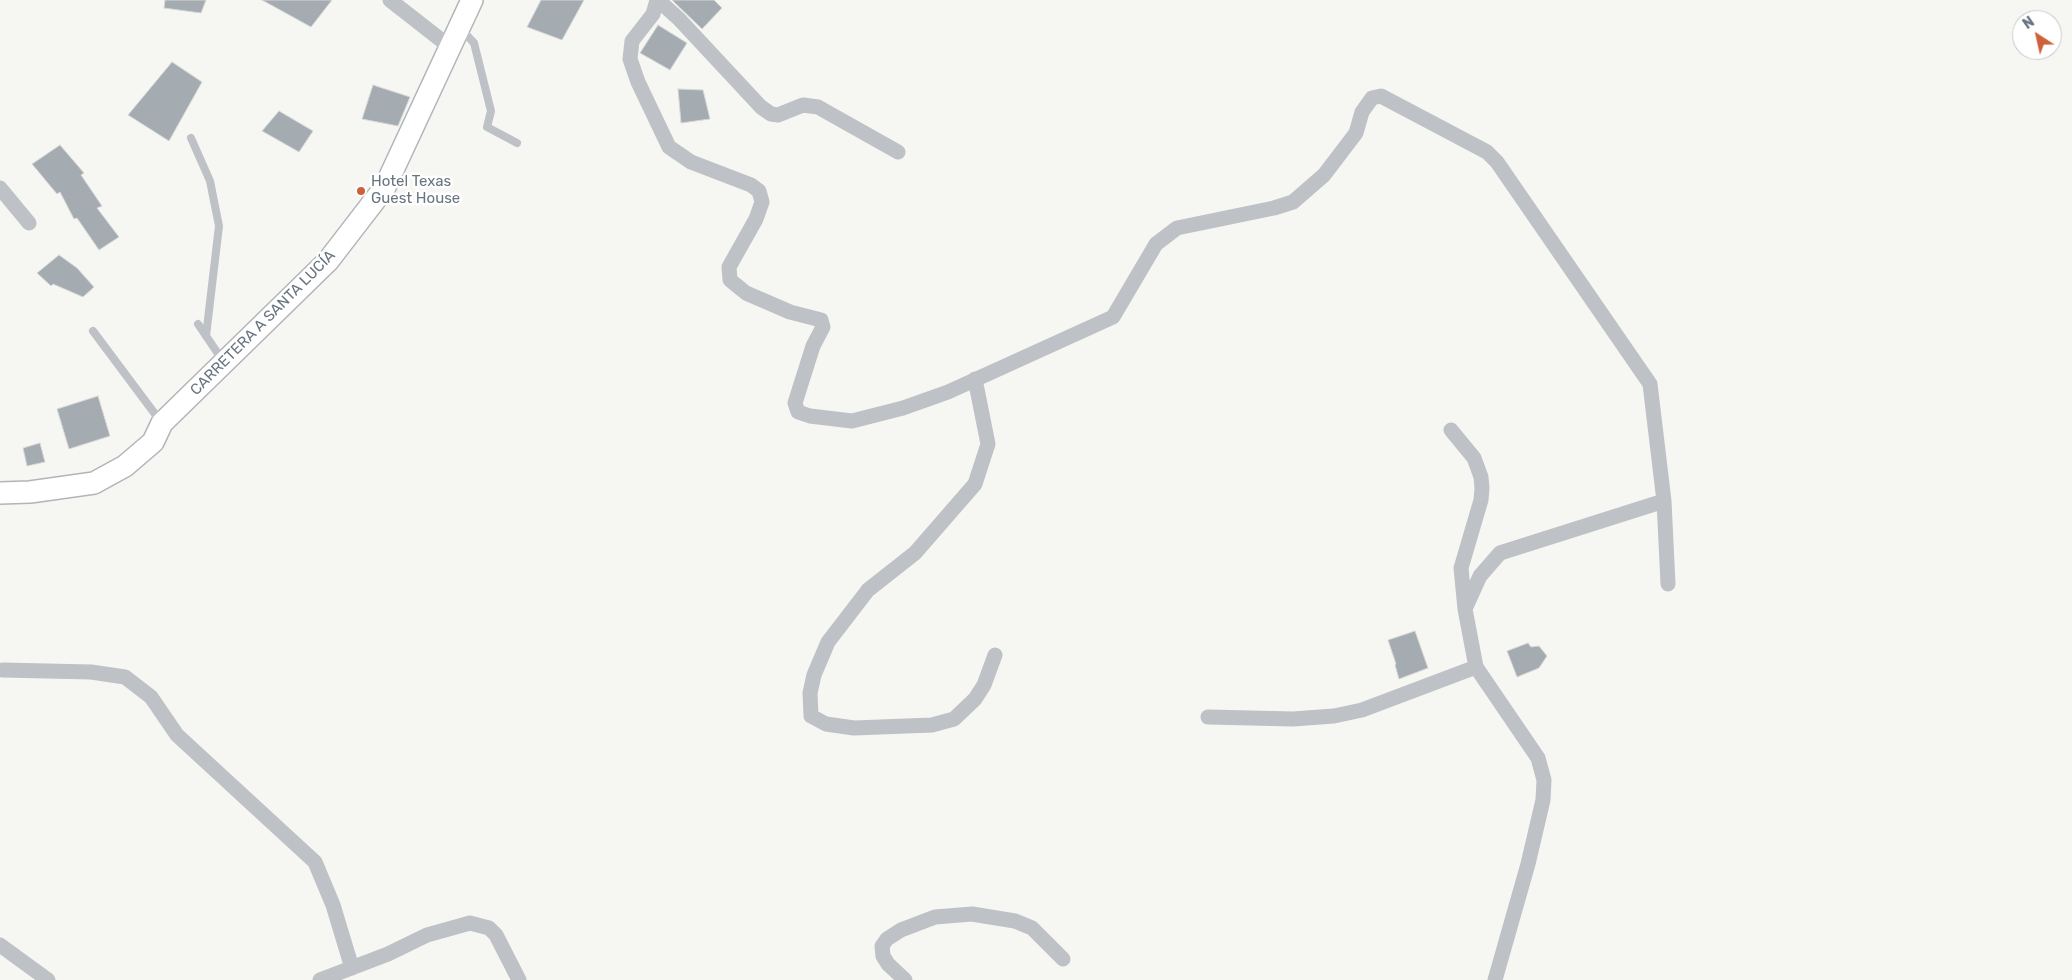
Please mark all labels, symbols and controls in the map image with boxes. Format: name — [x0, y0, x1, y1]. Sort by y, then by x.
north arrow — [2012, 10, 2062, 60]
text: N — [2020, 13, 2038, 33]
place label: Hotel Texas Guest House — [371, 173, 460, 208]
marker: Hotel Texas Guest House — [355, 185, 367, 197]
street label: CARRETERA A SANTA LUCÍA — [187, 247, 339, 399]

